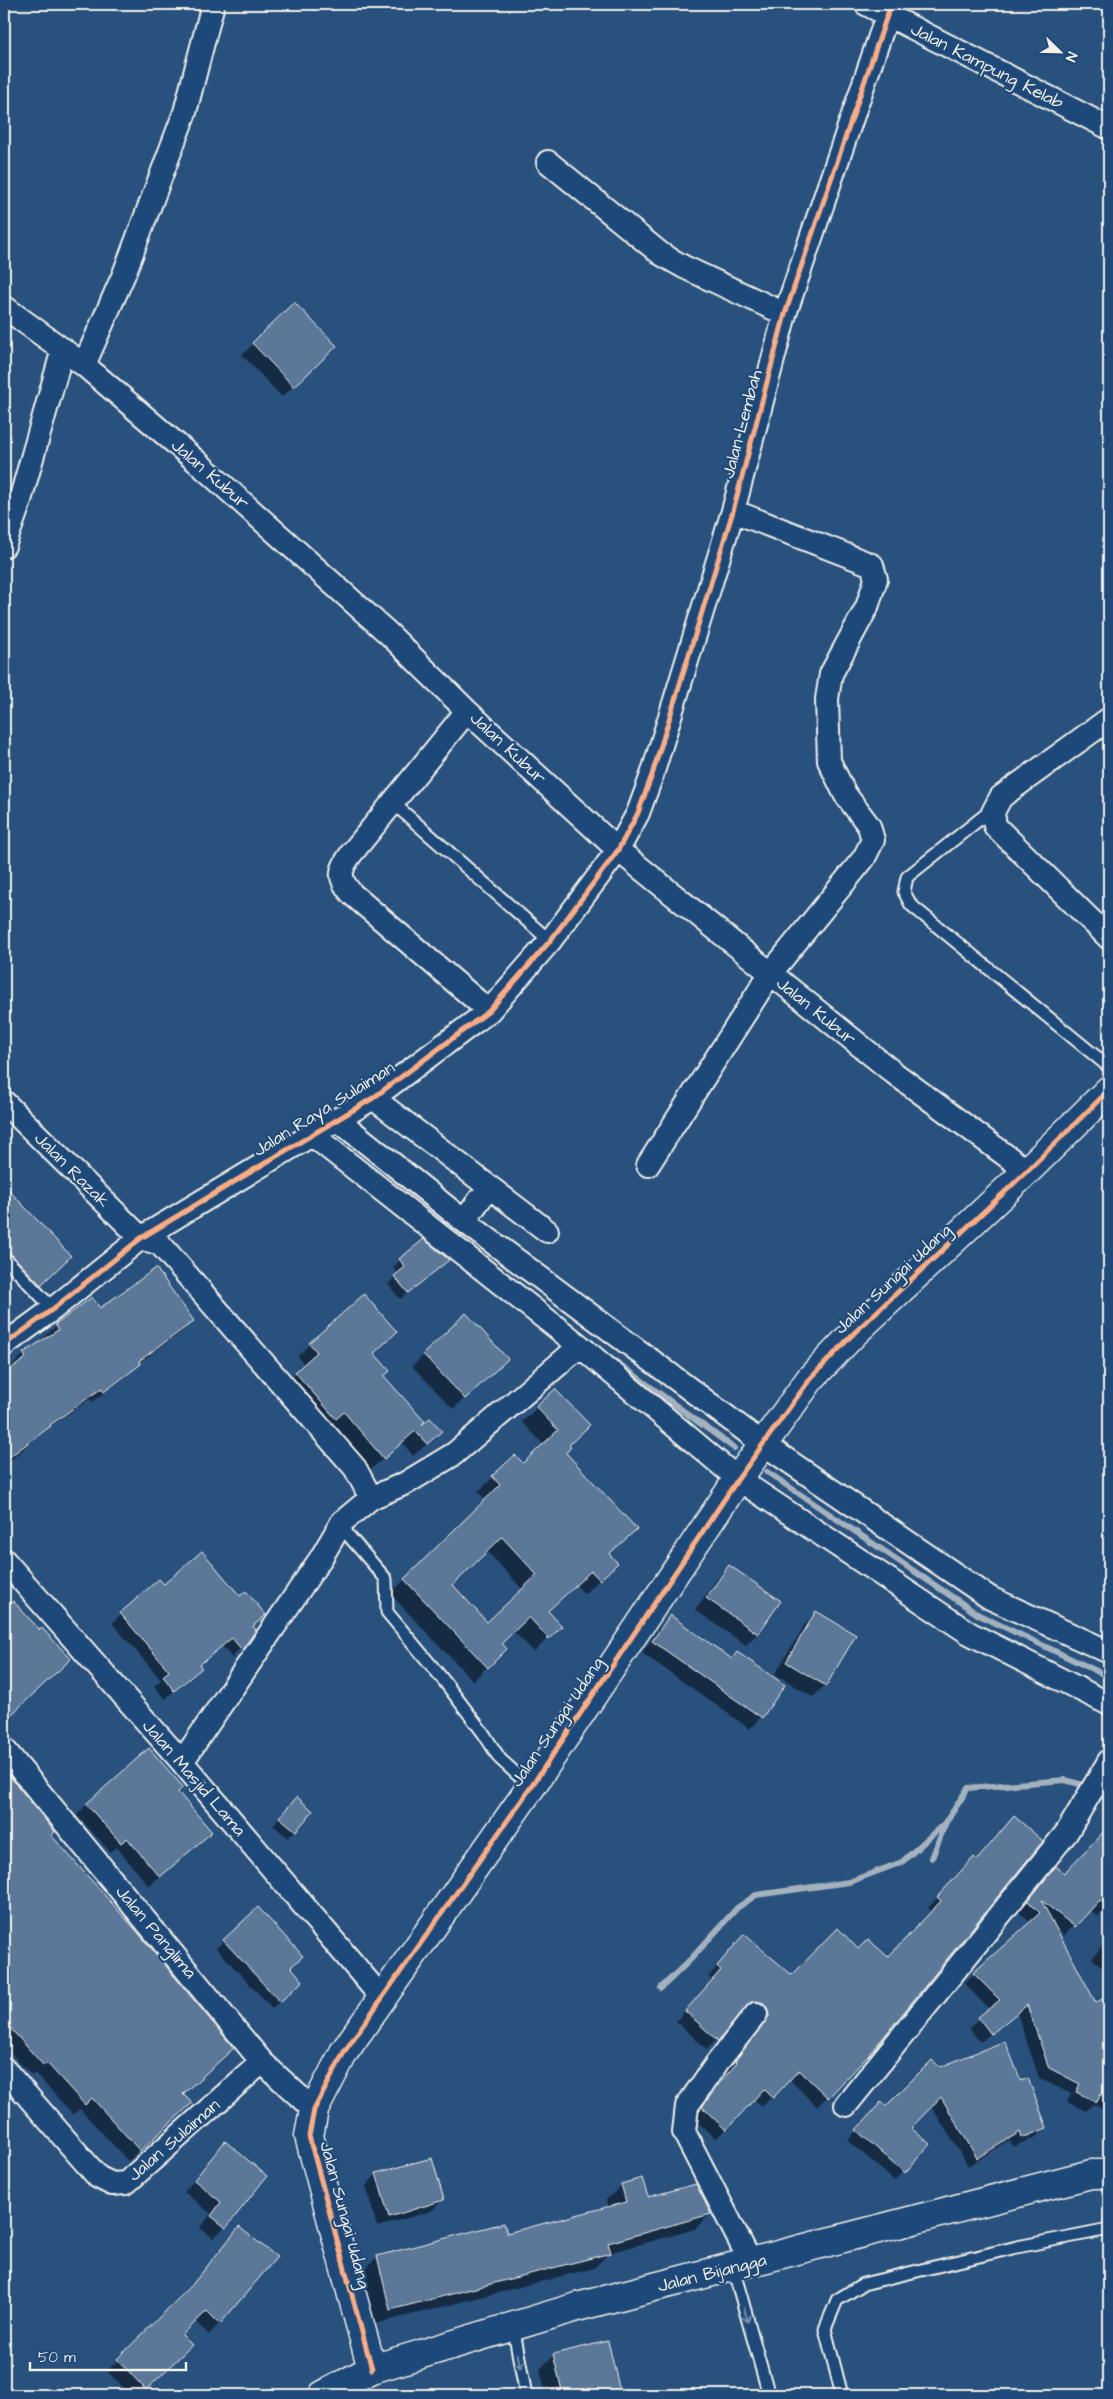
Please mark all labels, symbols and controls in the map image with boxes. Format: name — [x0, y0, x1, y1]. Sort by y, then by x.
street label: Jalan Kampung Kelab — [906, 17, 1068, 116]
north arrow — [1036, 28, 1086, 78]
text: N — [1060, 49, 1082, 65]
street label: Jalan Lembah — [716, 367, 768, 481]
street label: Jalan Kubur — [166, 433, 255, 515]
street label: Jalan Kubur — [464, 706, 552, 790]
street label: Jalan Kubur — [771, 971, 861, 1051]
street label: Jalan Raya Sulaiman — [248, 1055, 400, 1164]
street label: Jalan Razak — [29, 1127, 115, 1213]
street label: Jalan Sungai Udang — [829, 1218, 958, 1341]
street label: Jalan Sungai Udang — [504, 1652, 611, 1792]
street label: Jalan Masjid Lama — [136, 1714, 252, 1842]
street label: Jalan Panglima — [109, 1880, 202, 1985]
street label: Jalan Sulaiman — [123, 2093, 225, 2187]
street label: Jalan Sungai Udang — [312, 2138, 377, 2292]
street label: Jalan Bijangga — [655, 2247, 769, 2300]
one-way arrow — [742, 2306, 752, 2322]
scale bar — [30, 2339, 186, 2371]
text: 50 m — [38, 2347, 76, 2368]
one-way arrow — [515, 2352, 525, 2368]

